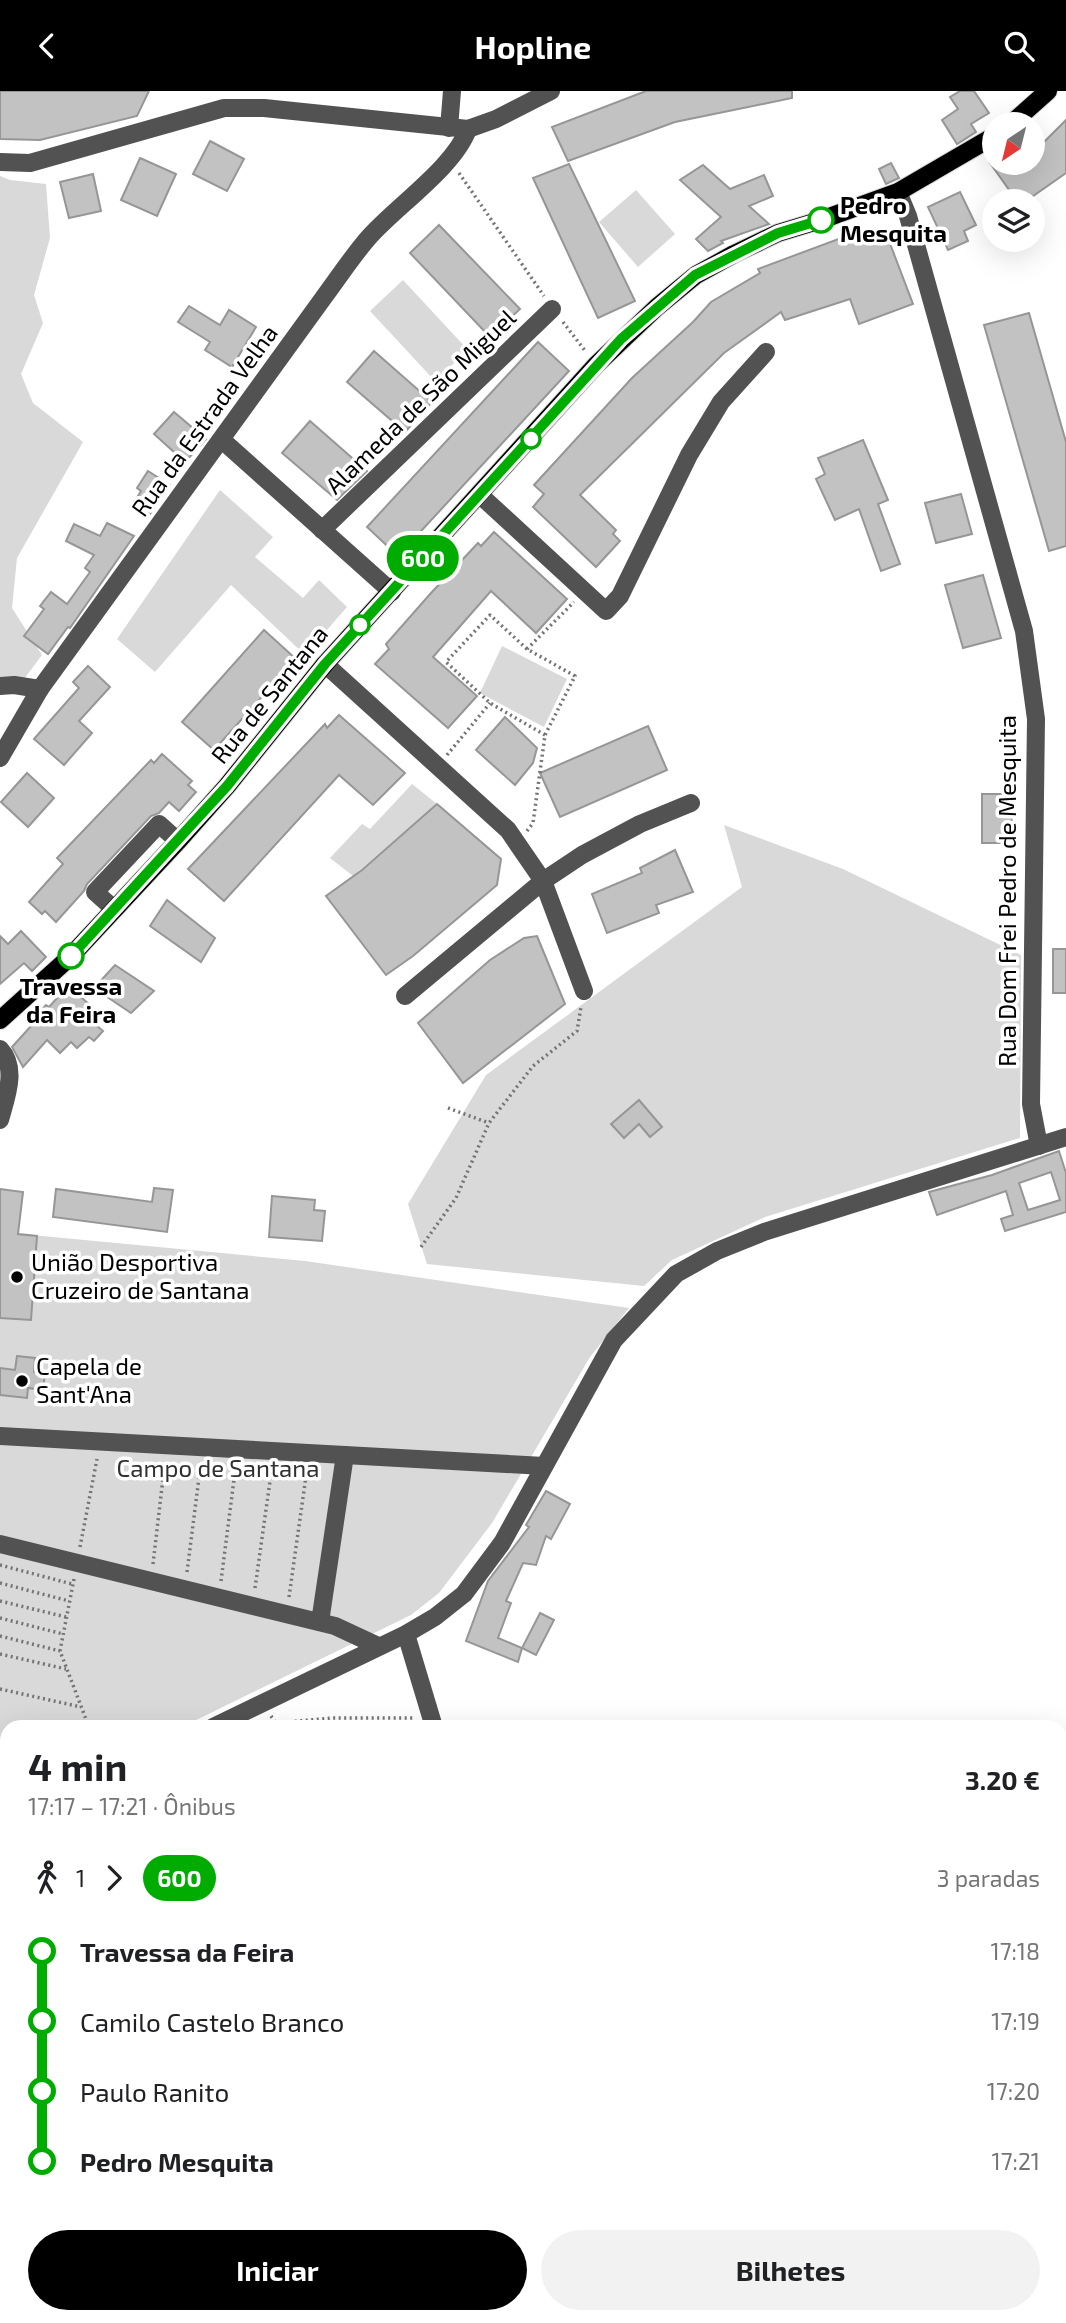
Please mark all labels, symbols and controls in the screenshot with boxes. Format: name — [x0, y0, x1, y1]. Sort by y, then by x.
icon: back — [28, 27, 66, 65]
text: Hopline — [475, 27, 591, 65]
icon: search — [1000, 27, 1038, 65]
north arrow — [982, 112, 1045, 175]
map controls — [982, 112, 1045, 252]
button: layers — [982, 189, 1045, 252]
place label: Pedro Mesquita — [840, 190, 947, 247]
marker: Pedro Mesquita — [808, 207, 834, 233]
street label: Alameda de São Miguel — [319, 303, 521, 499]
street label: Rua da Estrada Velha — [125, 319, 283, 521]
unlabelled marker — [521, 429, 541, 449]
line badge: 600 — [383, 535, 463, 581]
text: 600 — [401, 543, 445, 572]
unlabelled marker — [350, 615, 370, 635]
street label: Rua de Santana — [204, 619, 333, 769]
street label: Rua Dom Frei Pedro de Mesquita — [992, 715, 1021, 1067]
marker: Travessa da Feira — [58, 943, 84, 969]
place label: Travessa da Feira — [20, 971, 122, 1028]
place label: União Desportiva Cruzeiro de Santana — [31, 1247, 249, 1304]
marker: União Desportiva Cruzeiro de Santana — [9, 1269, 25, 1285]
place label: Capela de Sant'Ana — [36, 1351, 142, 1408]
marker: Capela de Sant'Ana — [14, 1373, 30, 1389]
park label: Campo de Santana — [117, 1453, 319, 1482]
text: 4 min — [28, 1743, 127, 1789]
text: 3.20 € — [965, 1764, 1040, 1795]
text: 17:17 – 17:21 · Ônibus — [28, 1792, 236, 1820]
icon: walk — [28, 1859, 66, 1897]
icon: forward — [95, 1859, 133, 1897]
text: 600 — [157, 1863, 202, 1892]
text: 1 — [76, 1864, 85, 1892]
text: 3 paradas — [937, 1864, 1040, 1892]
text: Travessa da Feira — [80, 1936, 294, 1967]
text: 17:18 — [991, 1937, 1040, 1965]
text: Camilo Castelo Branco — [80, 2006, 344, 2037]
text: 17:19 — [991, 2007, 1040, 2035]
text: Paulo Ranito — [80, 2076, 229, 2107]
text: 17:20 — [987, 2077, 1040, 2105]
text: Pedro Mesquita — [80, 2146, 274, 2177]
text: 17:21 — [992, 2147, 1040, 2175]
button: Iniciar — [28, 2230, 527, 2310]
button: Bilhetes — [541, 2230, 1040, 2310]

